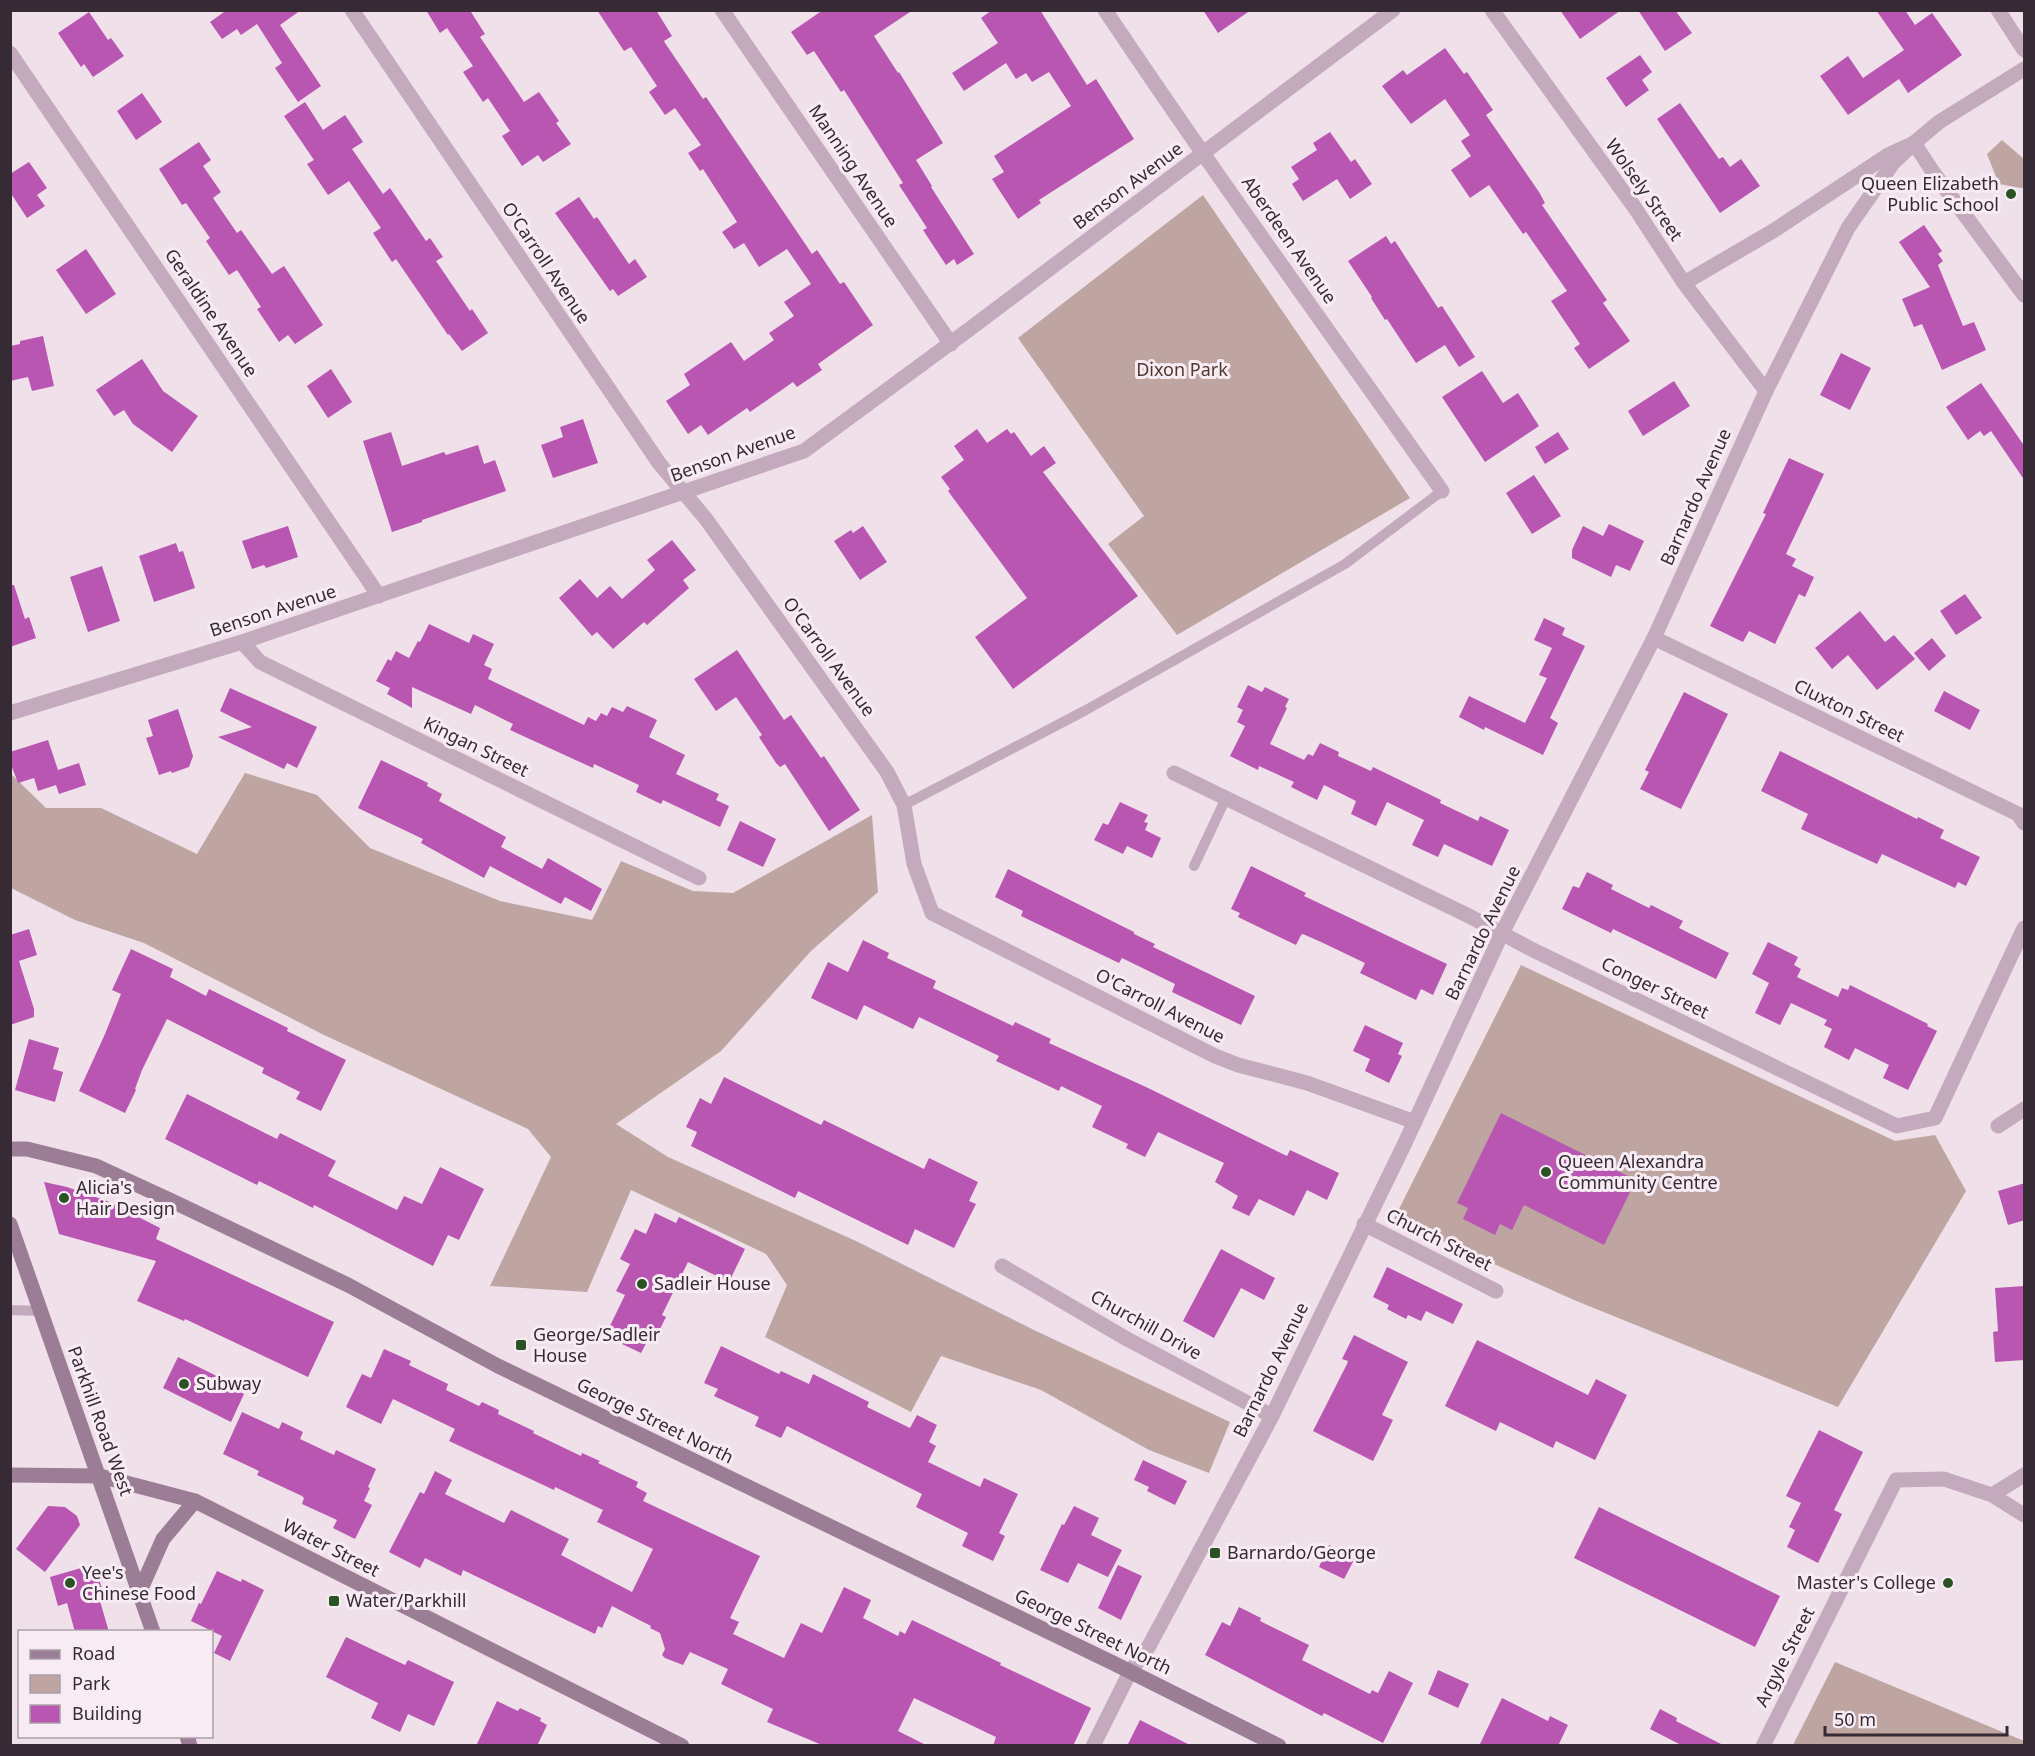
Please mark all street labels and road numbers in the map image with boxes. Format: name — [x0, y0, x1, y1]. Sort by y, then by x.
street label: Manning Avenue — [804, 99, 904, 232]
street label: Wolsely Street — [1601, 134, 1689, 246]
street label: Benson Avenue — [1068, 136, 1187, 234]
street label: Aberdeen Avenue — [1237, 171, 1343, 308]
street label: O'Carroll Avenue — [497, 197, 597, 328]
street label: Geraldine Avenue — [160, 244, 264, 381]
street label: Benson Avenue — [667, 419, 799, 487]
street label: Barnardo Avenue — [1654, 424, 1736, 569]
street label: Benson Avenue — [206, 578, 339, 642]
street label: O'Carroll Avenue — [778, 592, 881, 721]
street label: Cluxton Street — [1790, 673, 1909, 747]
street label: Kingan Street — [420, 710, 533, 782]
street label: Barnardo Avenue — [1439, 861, 1525, 1004]
street label: Conger Street — [1598, 951, 1714, 1024]
street label: O'Carroll Avenue — [1092, 962, 1229, 1048]
street label: Church Street — [1383, 1202, 1497, 1276]
street label: Churchill Drive — [1087, 1284, 1206, 1365]
street label: Barnardo Avenue — [1227, 1298, 1313, 1441]
street label: Parkhill Road West — [63, 1343, 139, 1499]
street label: George Street North — [573, 1372, 738, 1469]
street label: Water Street — [279, 1512, 384, 1582]
street label: George Street North — [1011, 1583, 1176, 1680]
street label: Argyle Street — [1749, 1602, 1820, 1710]

